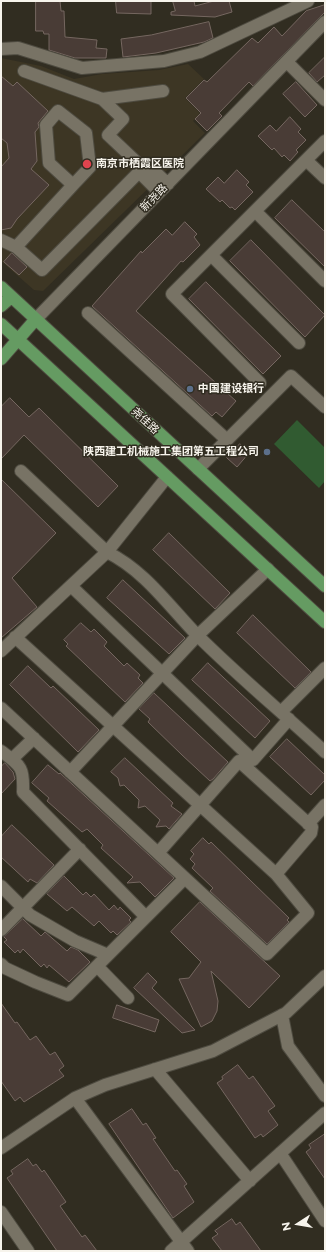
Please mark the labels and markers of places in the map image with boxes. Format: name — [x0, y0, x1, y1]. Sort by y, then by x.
place label: 南京市栖霞区医院 — [96, 157, 184, 171]
marker: 南京市栖霞区医院 — [81, 158, 93, 170]
place label: 中国建设银行 — [198, 382, 264, 396]
marker: 中国建设银行 — [185, 384, 195, 394]
place label: 陕西建工机械施工集团第五工程公司 — [83, 445, 259, 459]
marker: 陕西建工机械施工集团第五工程公司 — [262, 447, 272, 457]

